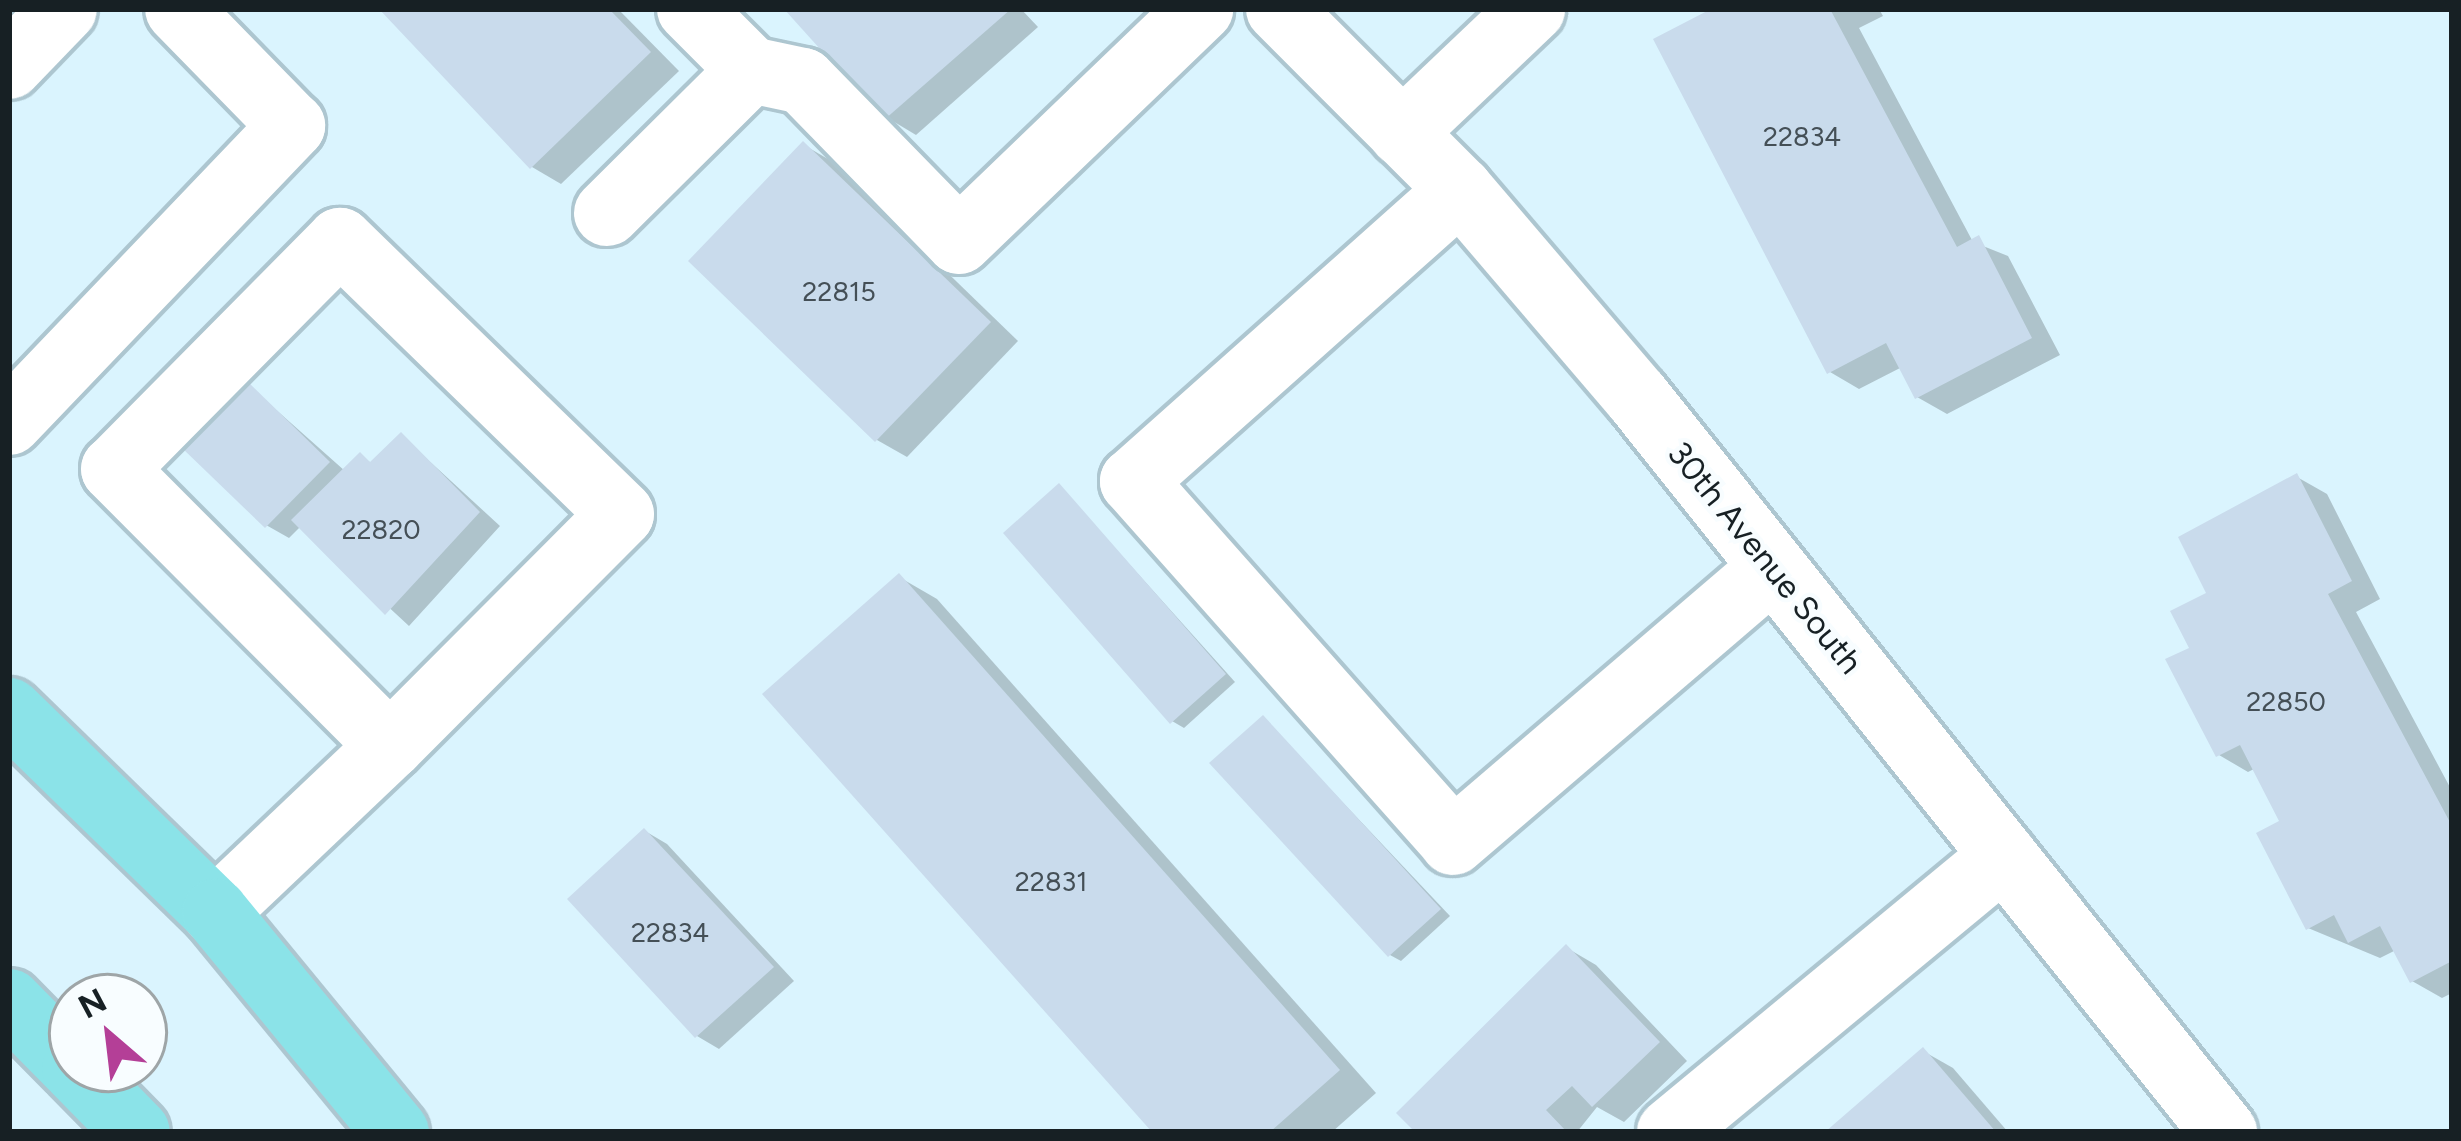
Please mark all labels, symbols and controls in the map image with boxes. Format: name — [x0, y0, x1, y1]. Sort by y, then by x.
house number: 22834 — [1763, 121, 1841, 153]
house number: 22815 — [802, 276, 876, 308]
street label: 30th Avenue South — [1659, 434, 1871, 682]
house number: 22820 — [341, 514, 421, 546]
house number: 22850 — [2246, 686, 2326, 718]
house number: 22831 — [1015, 866, 1087, 898]
house number: 22834 — [631, 917, 709, 949]
north arrow — [48, 973, 168, 1093]
text: N — [72, 980, 113, 1027]

